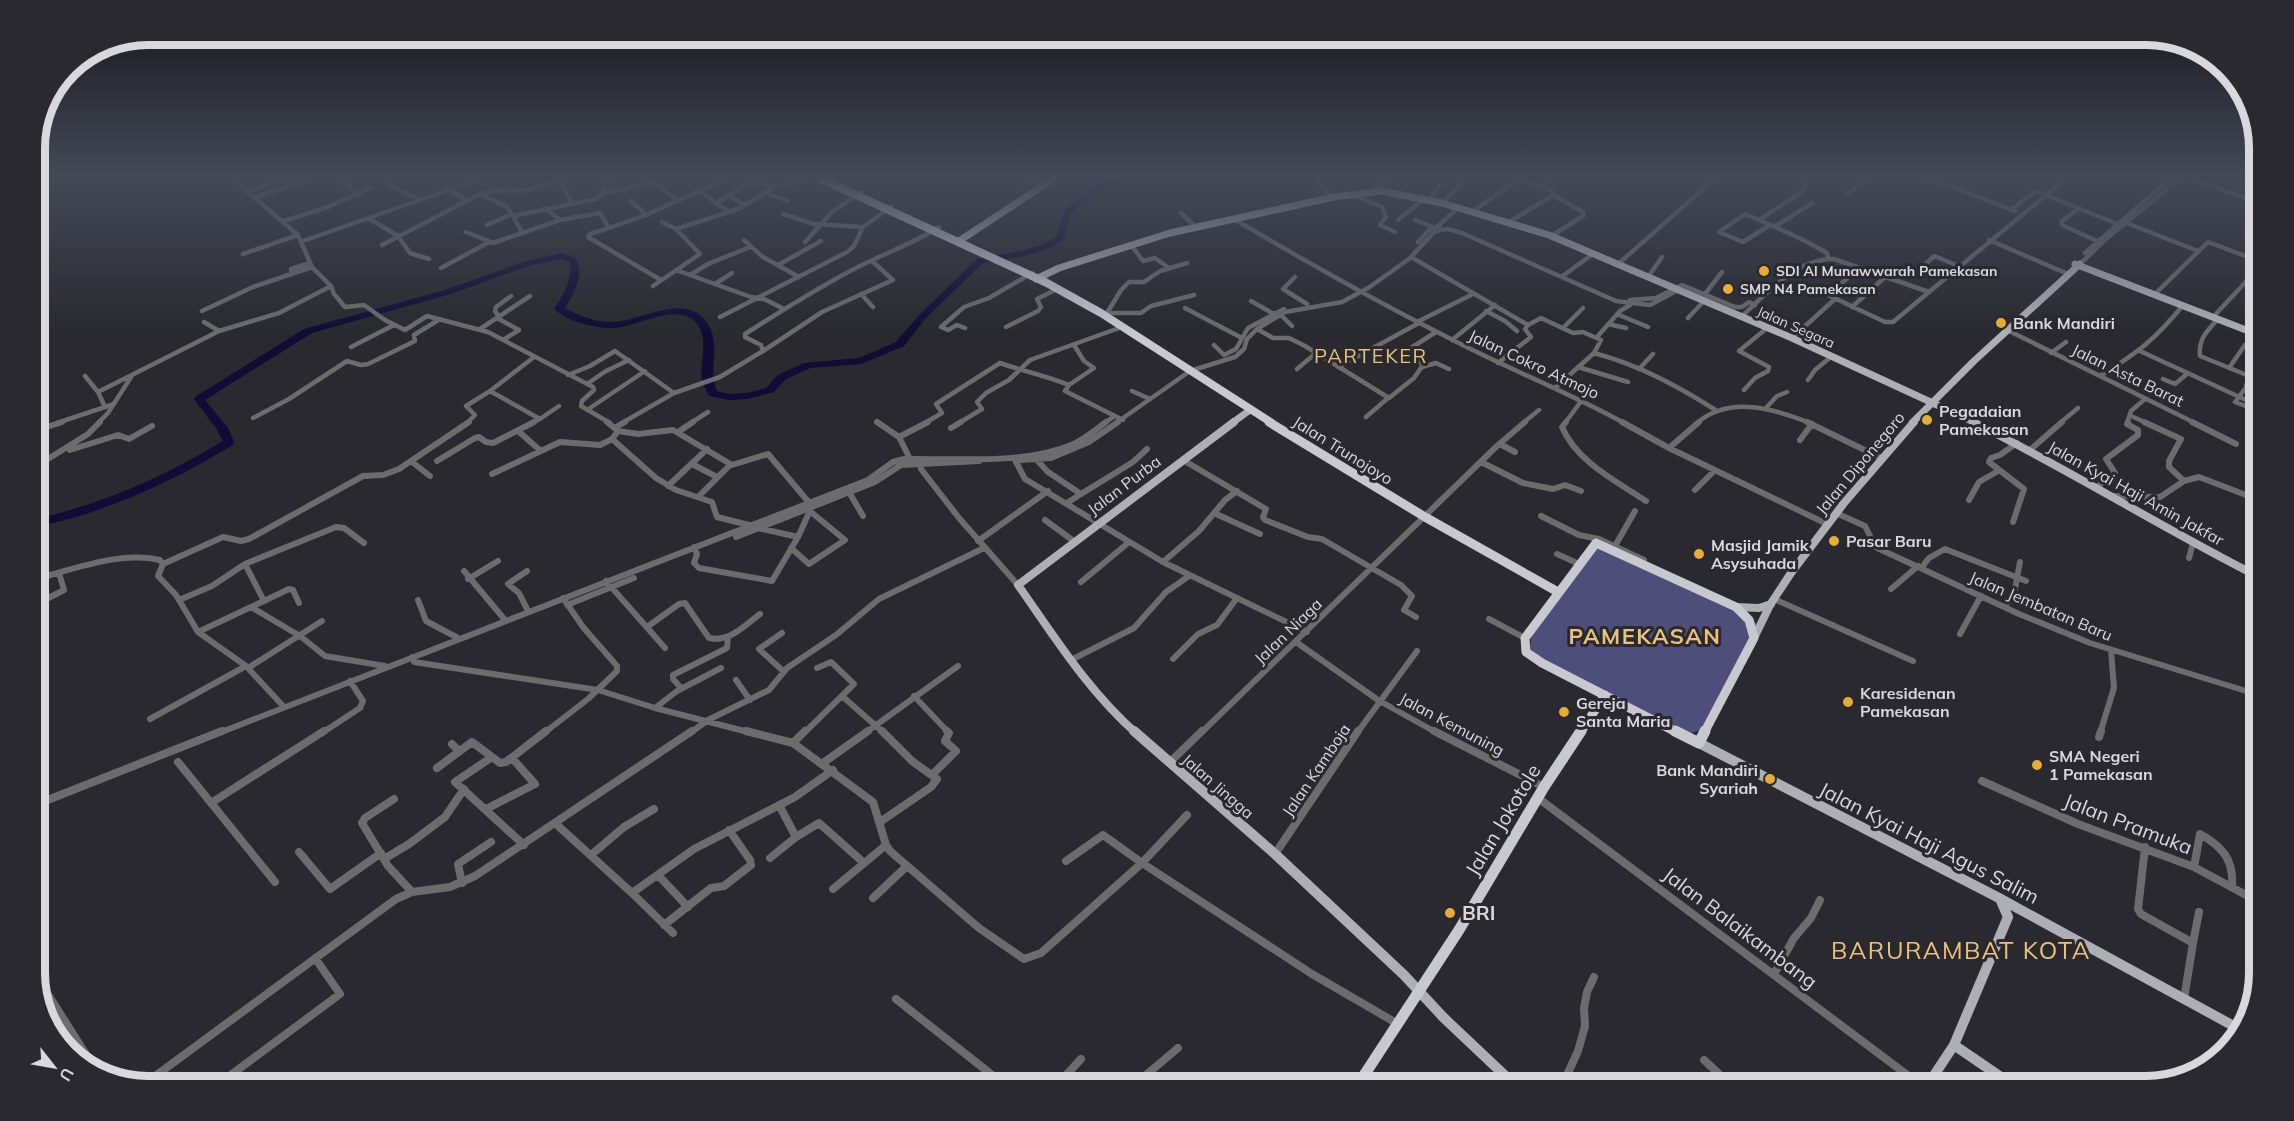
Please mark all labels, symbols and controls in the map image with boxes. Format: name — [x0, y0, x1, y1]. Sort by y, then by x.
place label: SDI Al Munawwarah Pamekasan — [1776, 262, 1998, 280]
marker: SDI Al Munawwarah Pamekasan — [1757, 264, 1771, 278]
place label: SMP N4 Pamekasan — [1740, 280, 1876, 298]
marker: SMP N4 Pamekasan — [1721, 282, 1735, 296]
street label: Jalan Segara — [1754, 302, 1838, 352]
place label: Bank Mandiri — [2013, 313, 2115, 333]
marker: Bank Mandiri — [1994, 316, 2008, 330]
street label: Jalan Cokro Atmojo — [1465, 325, 1603, 403]
street label: Jalan Asta Barat — [2069, 339, 2188, 411]
district label: PARTEKER — [1314, 343, 1428, 368]
place label: Pegadaian Pamekasan — [1939, 401, 2029, 439]
street label: Jalan Diponegoro — [1811, 408, 1909, 518]
street label: Jalan Trunojoyo — [1289, 411, 1397, 489]
marker: Pegadaian Pamekasan — [1920, 413, 1934, 427]
street label: Jalan Kyai Haji Amin Jakfar — [2045, 436, 2228, 550]
street label: Jalan Purba — [1083, 451, 1165, 519]
place label: Pasar Baru — [1846, 531, 1932, 551]
marker: Pasar Baru — [1827, 534, 1841, 548]
place label: Masjid Jamik Asysuhada — [1711, 535, 1810, 573]
marker: Masjid Jamik Asysuhada — [1692, 547, 1706, 561]
street label: Jalan Jembatan Baru — [1967, 567, 2115, 645]
street label: Jalan Niaga — [1250, 594, 1326, 668]
district label: PAMEKASAN — [1569, 622, 1721, 650]
place label: Karesidenan Pamekasan — [1860, 683, 1956, 721]
street label: Jalan Kemuning — [1396, 688, 1508, 760]
place label: Gereja Santa Maria — [1576, 693, 1670, 731]
marker: Karesidenan Pamekasan — [1841, 695, 1855, 709]
marker: Gereja Santa Maria — [1557, 705, 1571, 719]
street label: Jalan Kamboja — [1278, 720, 1354, 820]
place label: SMA Negeri 1 Pamekasan — [2049, 746, 2153, 784]
street label: Jalan Jingga — [1178, 749, 1258, 823]
marker: SMA Negeri 1 Pamekasan — [2030, 758, 2044, 772]
street label: Jalan Jokotole — [1460, 759, 1546, 880]
place label: Bank Mandiri Syariah — [1656, 760, 1758, 798]
marker: Bank Mandiri Syariah — [1763, 772, 1777, 786]
street label: Jalan Kyai Haji Agus Salim — [1815, 776, 2044, 909]
street label: Jalan Pramuka — [2060, 788, 2196, 859]
street label: Jalan Balaikambang — [1658, 861, 1822, 994]
place label: BRI — [1462, 900, 1496, 925]
marker: BRI — [1443, 906, 1457, 920]
district label: BARURAMBAT KOTA — [1831, 935, 2091, 965]
north arrow — [24, 1037, 84, 1097]
text: U — [55, 1064, 78, 1085]

